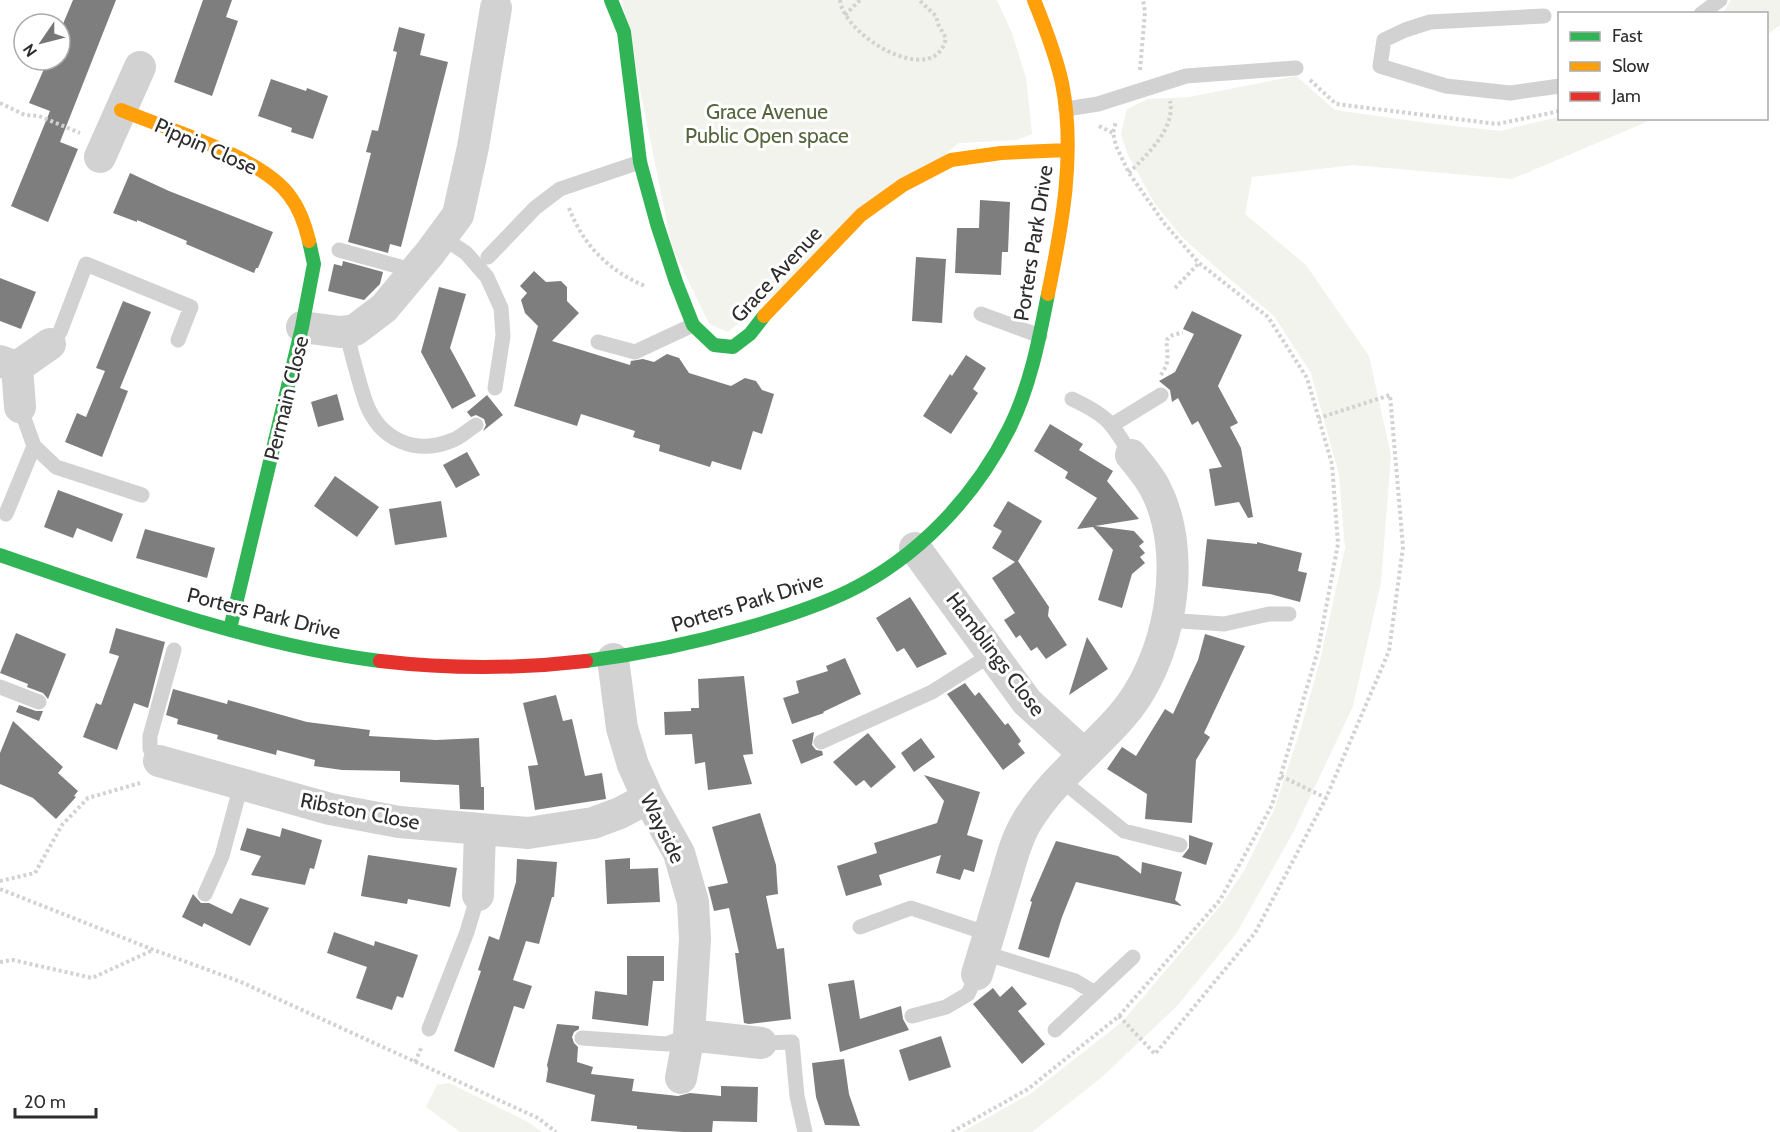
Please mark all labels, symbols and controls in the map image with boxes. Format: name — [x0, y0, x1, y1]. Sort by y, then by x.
north arrow — [12, 12, 72, 72]
legend — [1558, 12, 1768, 120]
text: Fast — [1612, 25, 1643, 47]
text: N — [19, 40, 41, 60]
text: Slow — [1612, 55, 1649, 77]
text: Jam — [1611, 85, 1641, 107]
park label: Grace Avenue Public Open space — [685, 99, 849, 148]
street label: Pippin Close — [151, 112, 261, 180]
street label: Porters Park Drive — [1008, 163, 1058, 323]
street label: Grace Avenue — [725, 221, 827, 327]
street label: Permain Close — [258, 333, 314, 463]
street label: Porters Park Drive — [668, 567, 826, 637]
street label: Porters Park Drive — [185, 582, 344, 644]
street label: Hamblings Close — [941, 587, 1051, 721]
street label: Ribston Close — [298, 787, 422, 835]
street label: Wayside — [635, 789, 691, 867]
scale bar — [15, 1081, 96, 1119]
text: 20 m — [24, 1091, 66, 1113]

